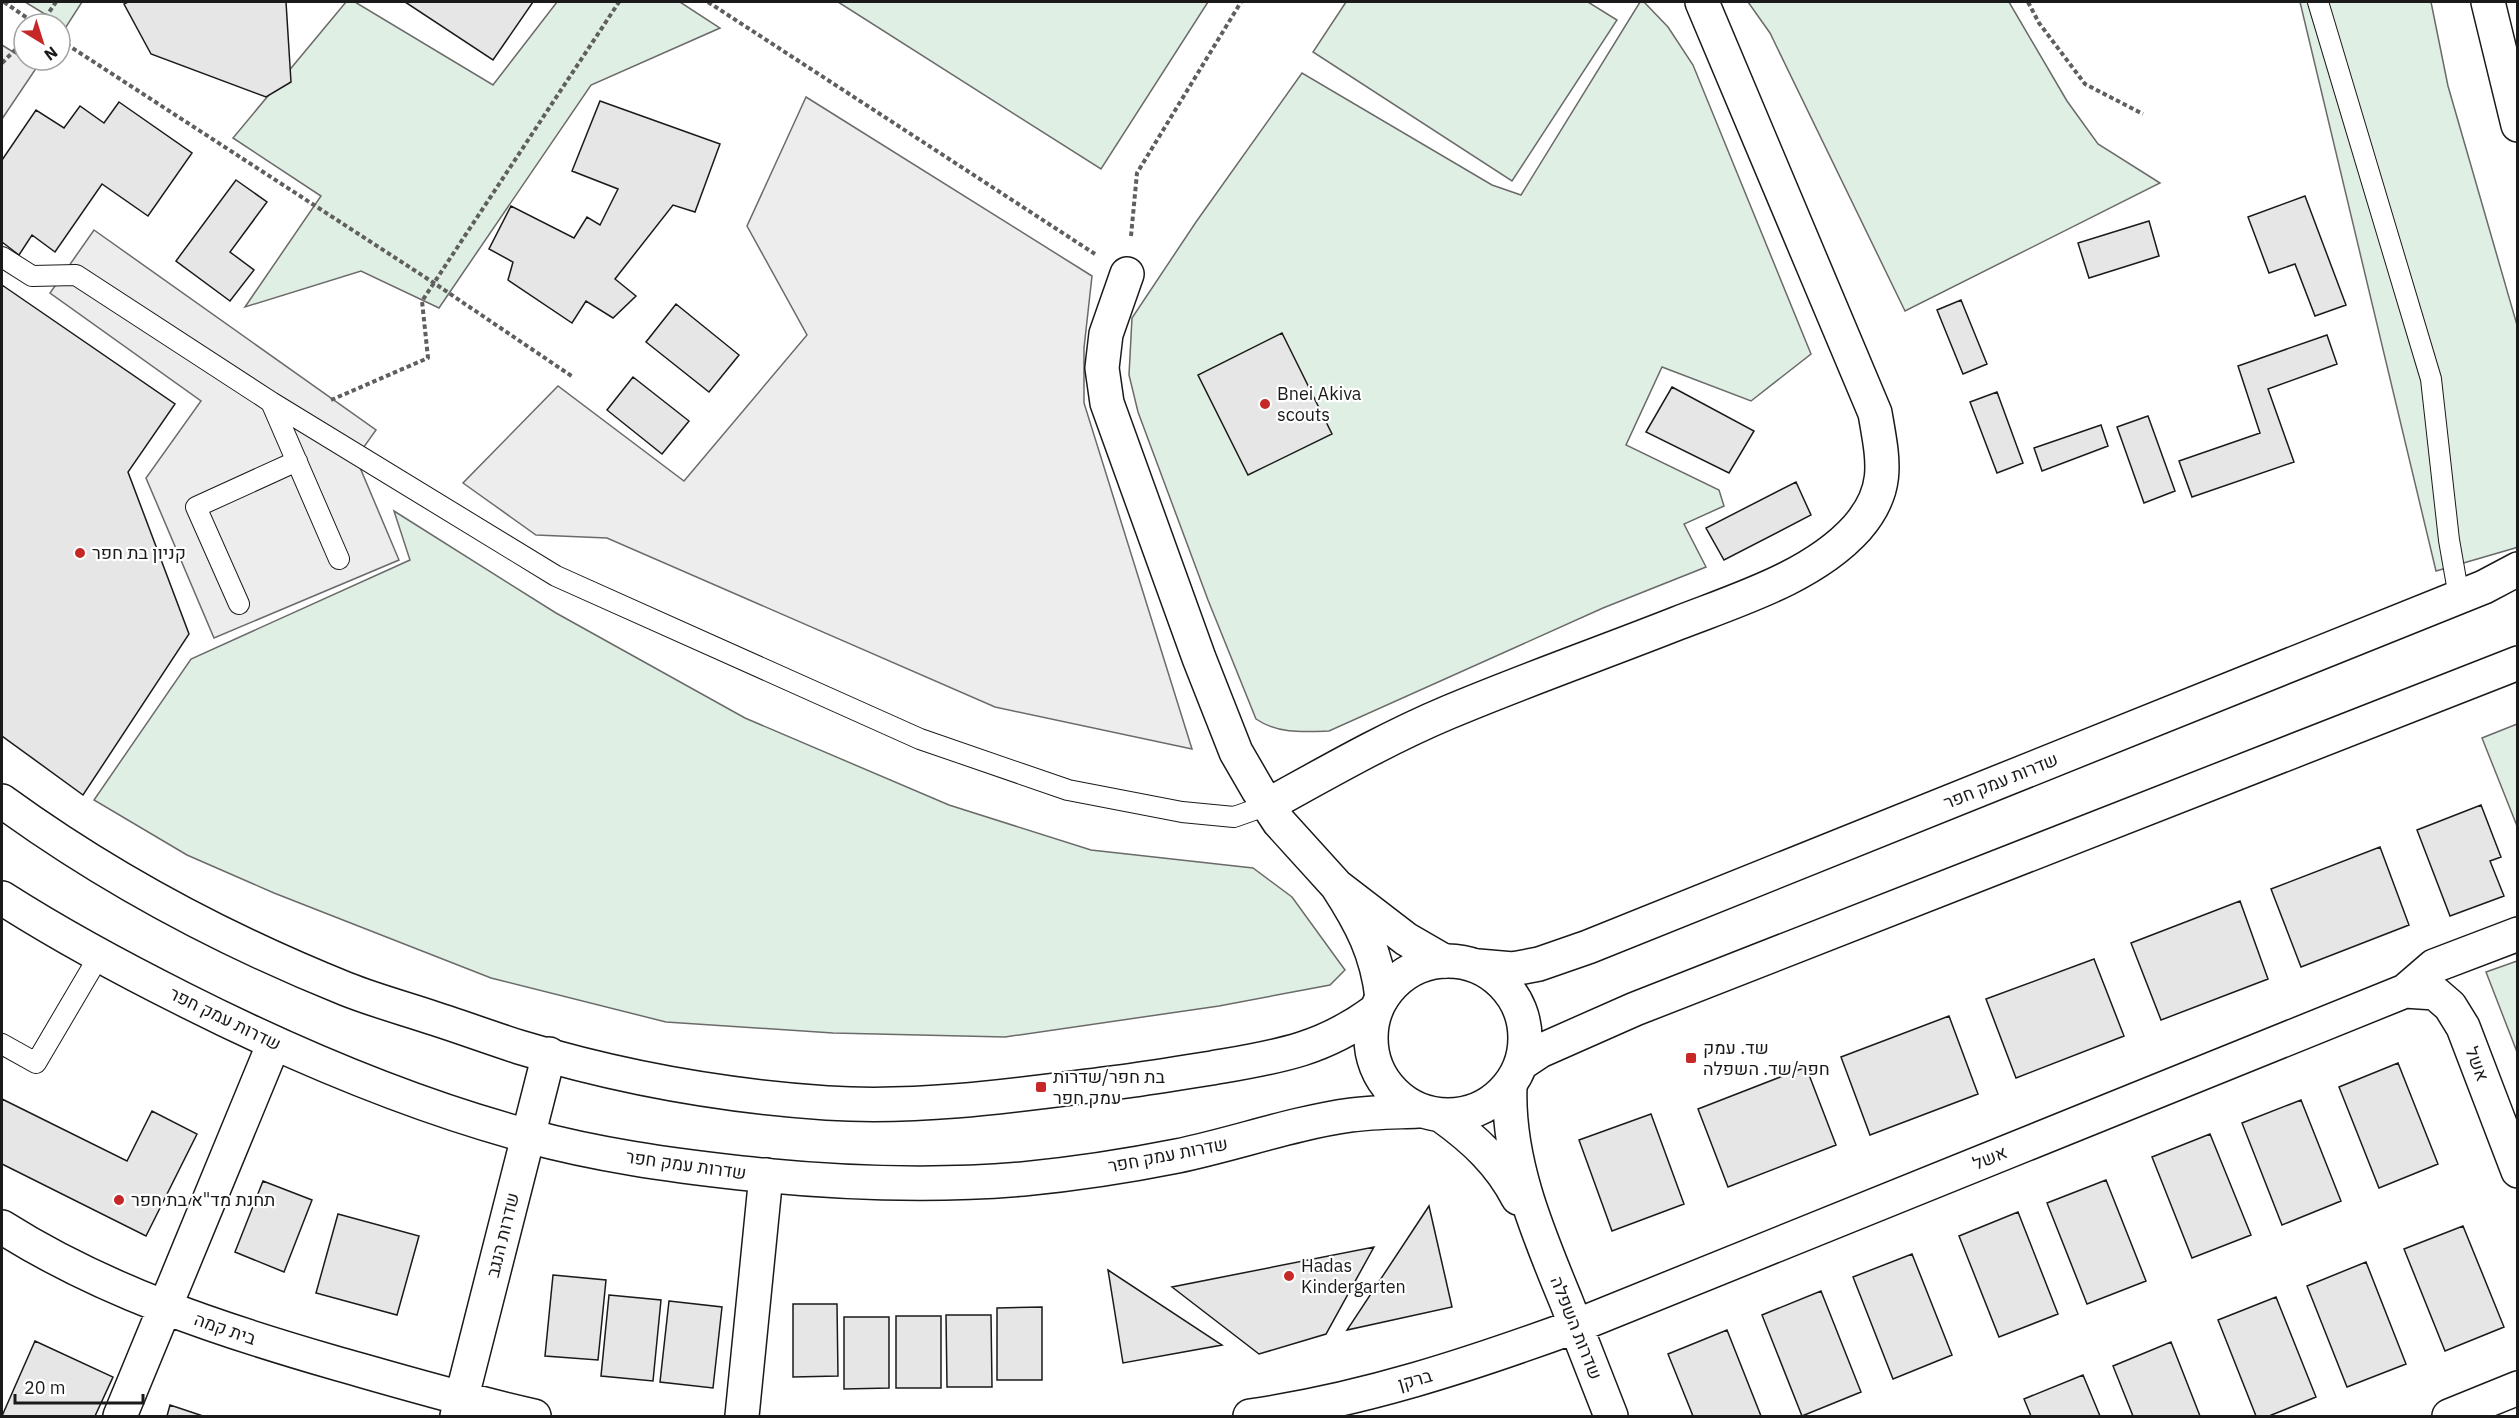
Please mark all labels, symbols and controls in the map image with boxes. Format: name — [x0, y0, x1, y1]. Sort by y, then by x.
north arrow — [12, 12, 72, 72]
text: N — [41, 42, 62, 65]
place label: Bnei Akiva scouts — [1277, 382, 1362, 426]
marker: Bnei Akiva scouts — [1258, 397, 1272, 411]
place label: קניון בת חפר — [92, 541, 186, 564]
marker: קניון בת חפר — [73, 546, 87, 560]
street label: שדרות עמק חפר — [1940, 747, 2062, 814]
street label: שדרות עמק חפר — [166, 982, 285, 1056]
place label: שד. עמק חפר/שד. השפלה — [1703, 1036, 1830, 1080]
street label: אשל — [2460, 1043, 2494, 1084]
marker: שד. עמק חפר/שד. השפלה — [1684, 1051, 1698, 1065]
place label: בת חפר/שדרות עמק חפר — [1053, 1065, 1165, 1109]
marker: בת חפר/שדרות עמק חפר — [1034, 1080, 1048, 1094]
street label: שדרות עמק חפר — [1106, 1132, 1230, 1177]
street label: אשל — [1969, 1140, 2010, 1175]
street label: שדרות עמק חפר — [624, 1145, 748, 1184]
place label: תחנת מד"א בת חפר — [131, 1188, 275, 1211]
street label: שדרות הנגב — [481, 1190, 524, 1280]
marker: תחנת מד"א בת חפר — [112, 1193, 126, 1207]
place label: Hadas Kindergarten — [1301, 1254, 1406, 1298]
marker: Hadas Kindergarten — [1282, 1269, 1296, 1283]
street label: שדרות השפלה — [1545, 1273, 1608, 1383]
street label: בית קמה — [191, 1307, 259, 1350]
street label: ברקן — [1395, 1364, 1435, 1395]
scale bar — [15, 1367, 142, 1405]
text: 20 m — [24, 1376, 66, 1399]

